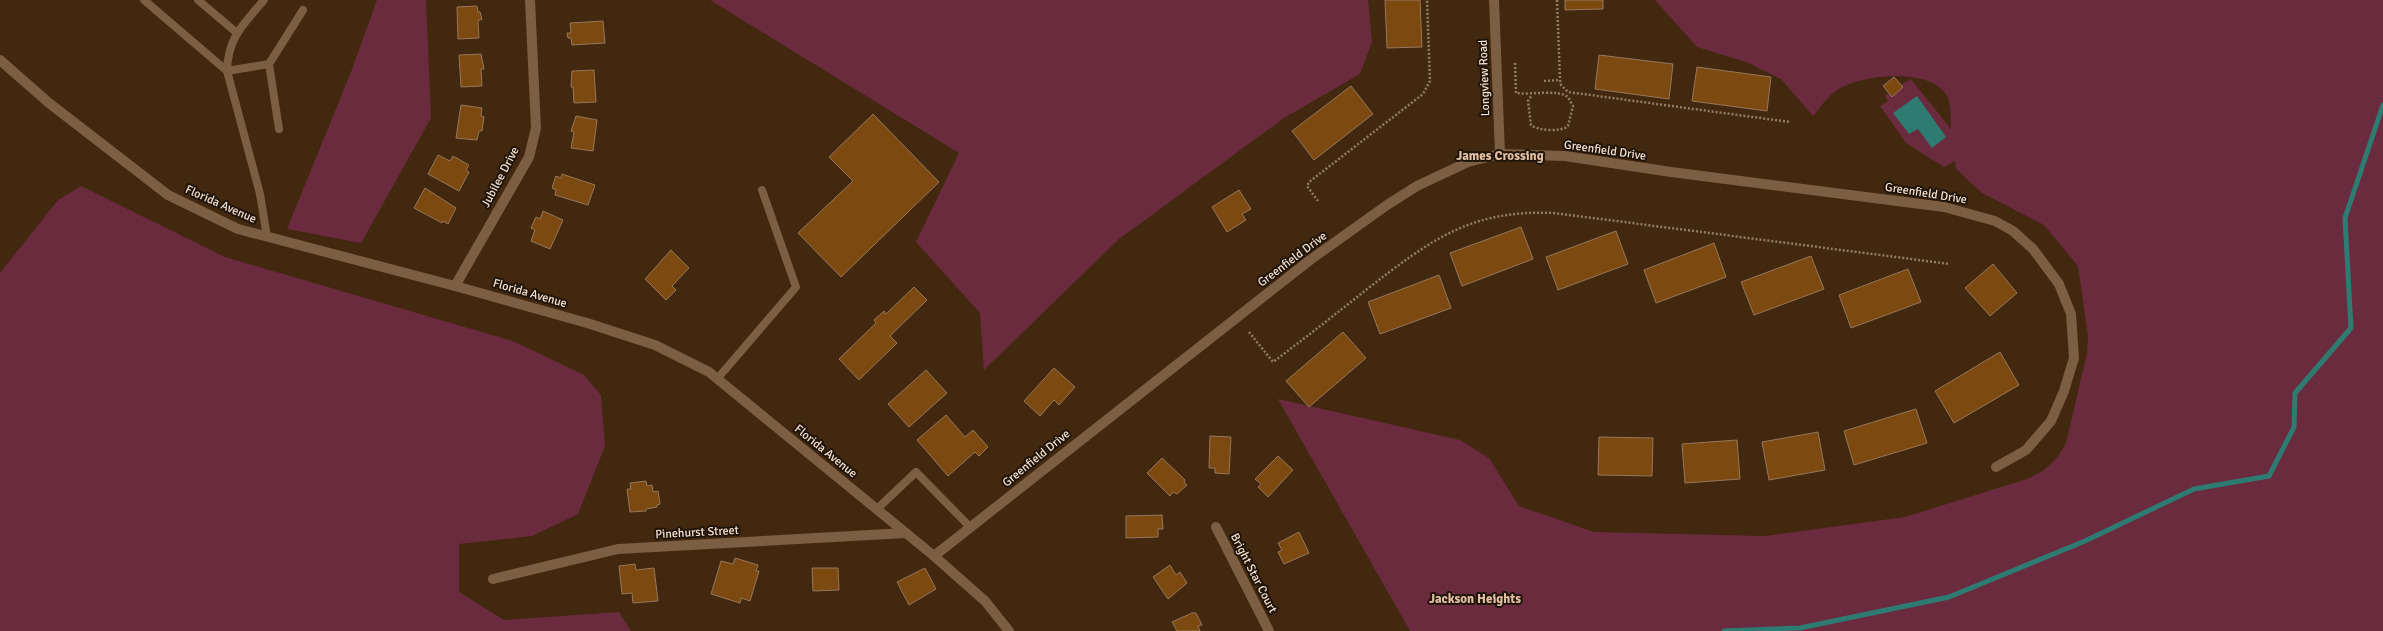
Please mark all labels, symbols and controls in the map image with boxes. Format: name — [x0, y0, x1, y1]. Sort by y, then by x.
street label: Longview Road — [1476, 39, 1493, 116]
street label: Greenfield Drive — [1563, 137, 1647, 164]
street label: Jubilee Drive — [478, 144, 523, 210]
district label: James Crossing — [1456, 148, 1544, 164]
street label: Greenfield Drive — [1884, 180, 1968, 207]
street label: Florida Avenue — [183, 182, 259, 227]
street label: Greenfield Drive — [1255, 229, 1330, 290]
street label: Florida Avenue — [491, 276, 569, 311]
street label: Florida Avenue — [791, 422, 860, 481]
street label: Greenfield Drive — [999, 427, 1073, 490]
street label: Pinehurst Street — [655, 523, 739, 542]
street label: Bright Star Court — [1227, 531, 1280, 616]
district label: Jackson Heights — [1429, 591, 1521, 607]

